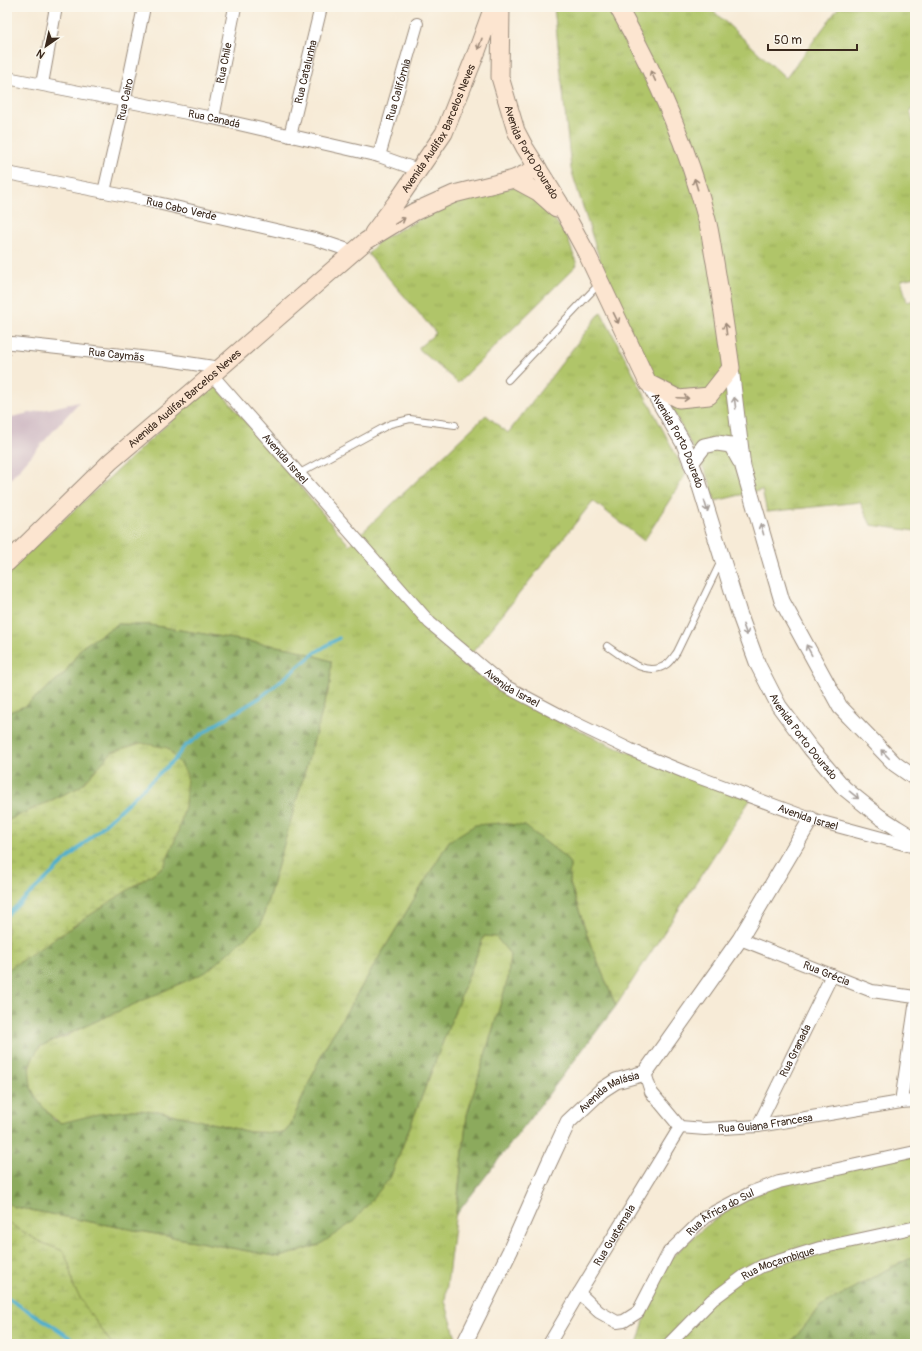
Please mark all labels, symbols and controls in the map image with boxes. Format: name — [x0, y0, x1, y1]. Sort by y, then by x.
north arrow — [26, 26, 66, 66]
scale bar — [768, 26, 857, 52]
text: 50 m — [774, 33, 802, 48]
one-way arrow — [475, 37, 483, 49]
street label: Rua Catalunha — [292, 39, 320, 105]
street label: Rua Chile — [214, 41, 235, 85]
text: N — [34, 46, 47, 61]
street label: Rua Califórnia — [384, 57, 414, 122]
street label: Avenida Audifax Barcelos Neves — [399, 62, 478, 196]
one-way arrow — [649, 70, 656, 82]
street label: Rua Cairo — [114, 77, 136, 122]
street label: Avenida Porto Dourado — [502, 104, 562, 202]
street label: Rua Canadá — [187, 107, 241, 131]
one-way arrow — [692, 178, 699, 191]
street label: Rua Cabo Verde — [145, 195, 218, 223]
one-way arrow — [394, 217, 405, 225]
one-way arrow — [613, 311, 620, 323]
one-way arrow — [722, 323, 730, 336]
street label: Rua Caymãs — [88, 345, 145, 364]
street label: Avenida Audifax Barcelos Neves — [125, 347, 244, 451]
street label: Avenida Porto Dourado — [648, 391, 706, 490]
one-way arrow — [676, 394, 689, 401]
one-way arrow — [731, 396, 739, 409]
street label: Avenida Israel — [259, 431, 311, 487]
one-way arrow — [703, 499, 710, 512]
one-way arrow — [757, 523, 765, 536]
one-way arrow — [742, 624, 750, 636]
one-way arrow — [805, 644, 812, 656]
street label: Avenida Israel — [482, 666, 542, 710]
street label: Avenida Porto Dourado — [767, 691, 840, 782]
one-way arrow — [880, 749, 890, 759]
one-way arrow — [848, 791, 859, 800]
street label: Avenida Israel — [776, 801, 840, 833]
street label: Rua Grécia — [801, 958, 852, 989]
street label: Rua Granada — [777, 1022, 814, 1079]
street label: Avenida Malásia — [576, 1069, 641, 1116]
street label: Rua Guiana Francesa — [717, 1111, 814, 1135]
street label: Rua África do Sul — [684, 1186, 756, 1239]
street label: Rua Guatemala — [591, 1202, 638, 1268]
street label: Rua Moçambique — [739, 1244, 817, 1283]

